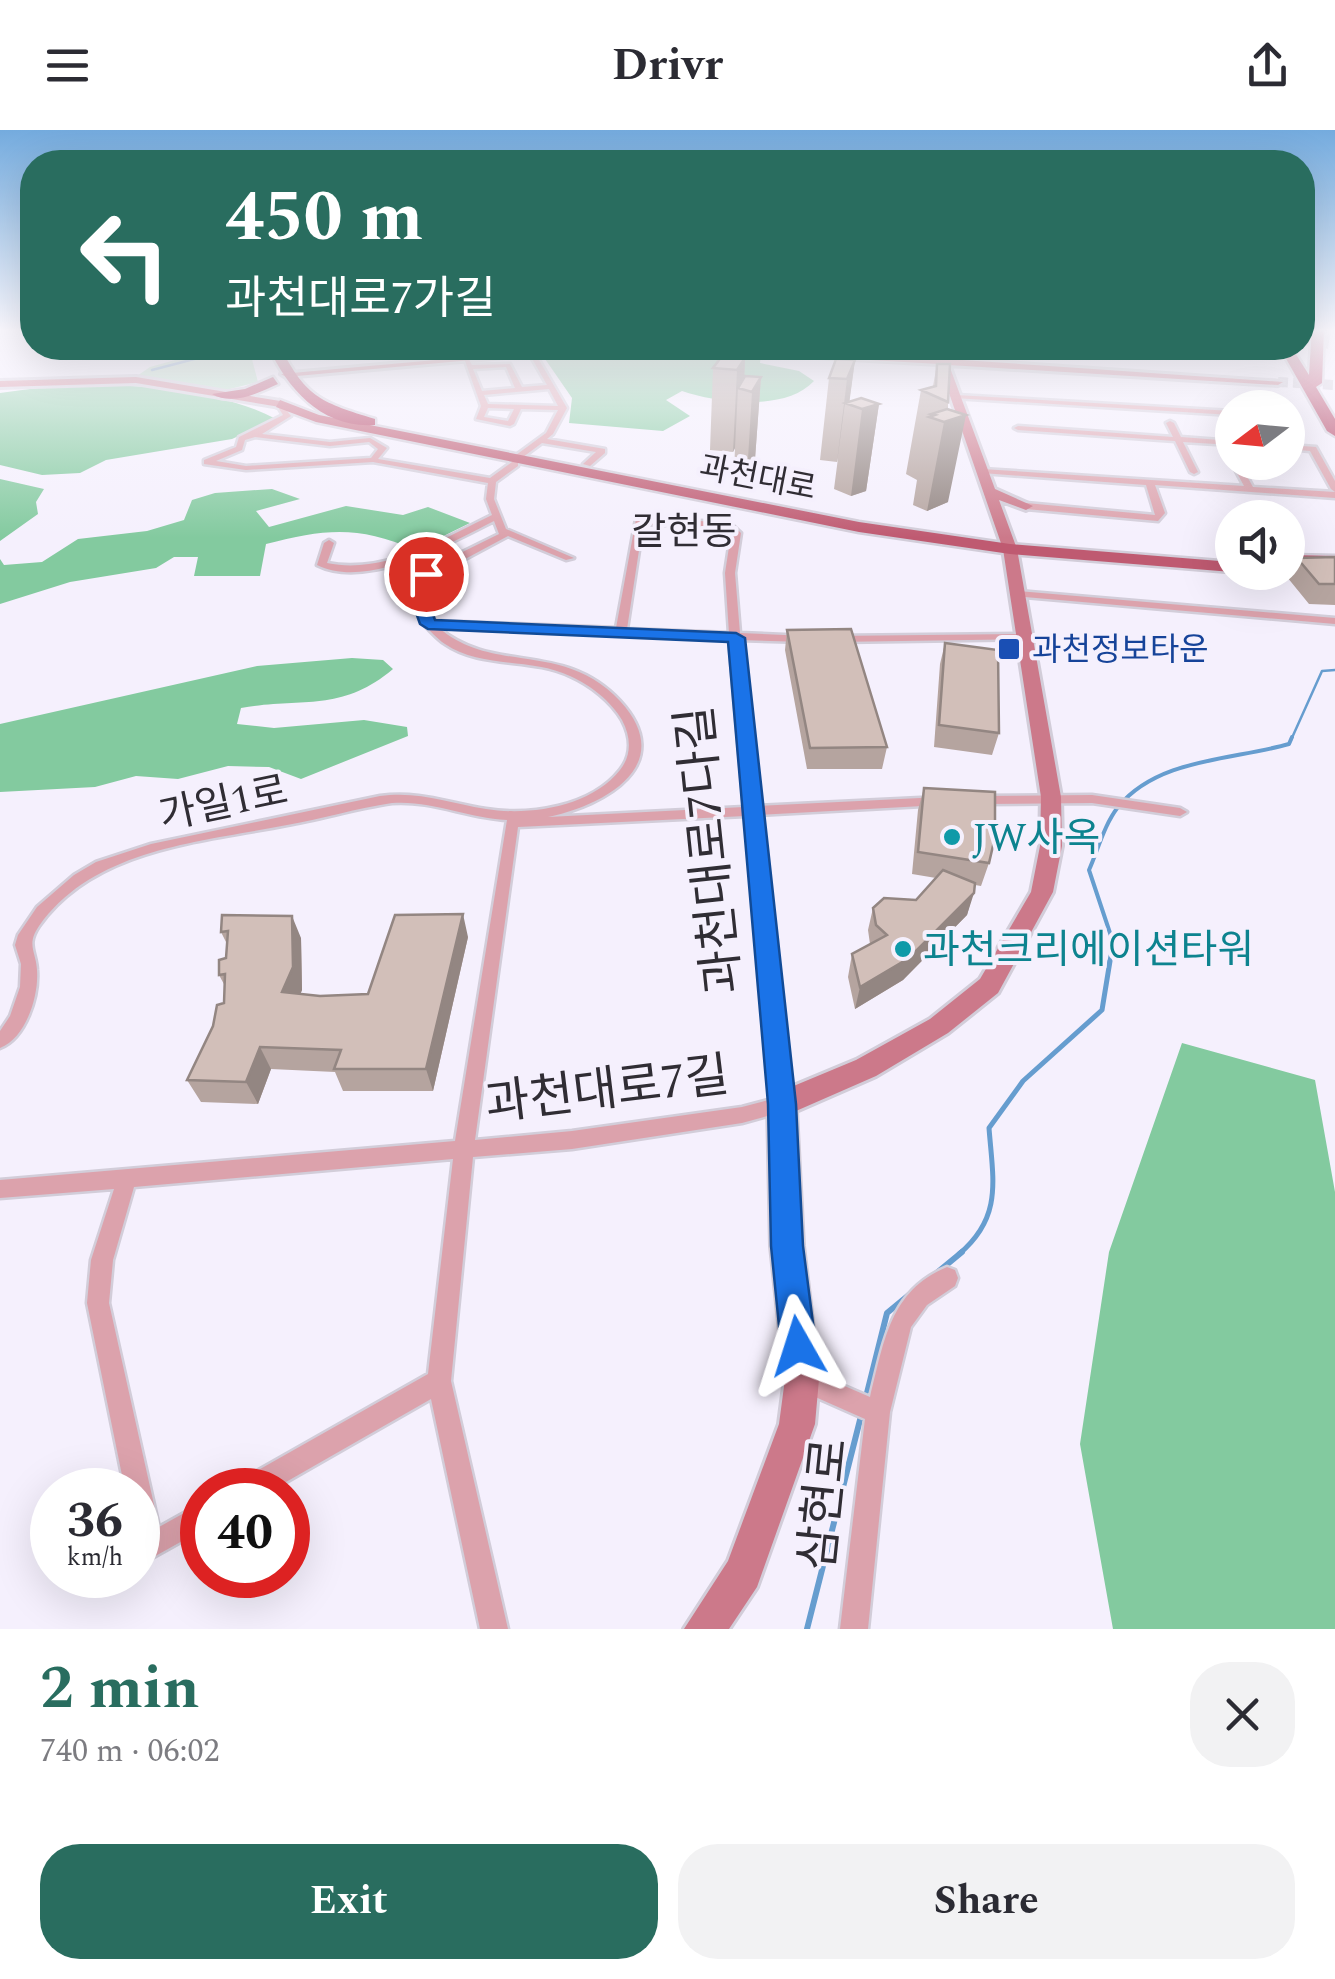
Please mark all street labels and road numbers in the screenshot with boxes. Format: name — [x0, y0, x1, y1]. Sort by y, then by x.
street label: 과천대로 — [695, 443, 820, 514]
street label: 과천대로7다길 — [659, 702, 762, 997]
street label: 가일1로 — [153, 761, 294, 848]
street label: 과천대로7길 — [481, 1039, 733, 1142]
street label: 삼현로 — [781, 1435, 868, 1574]

